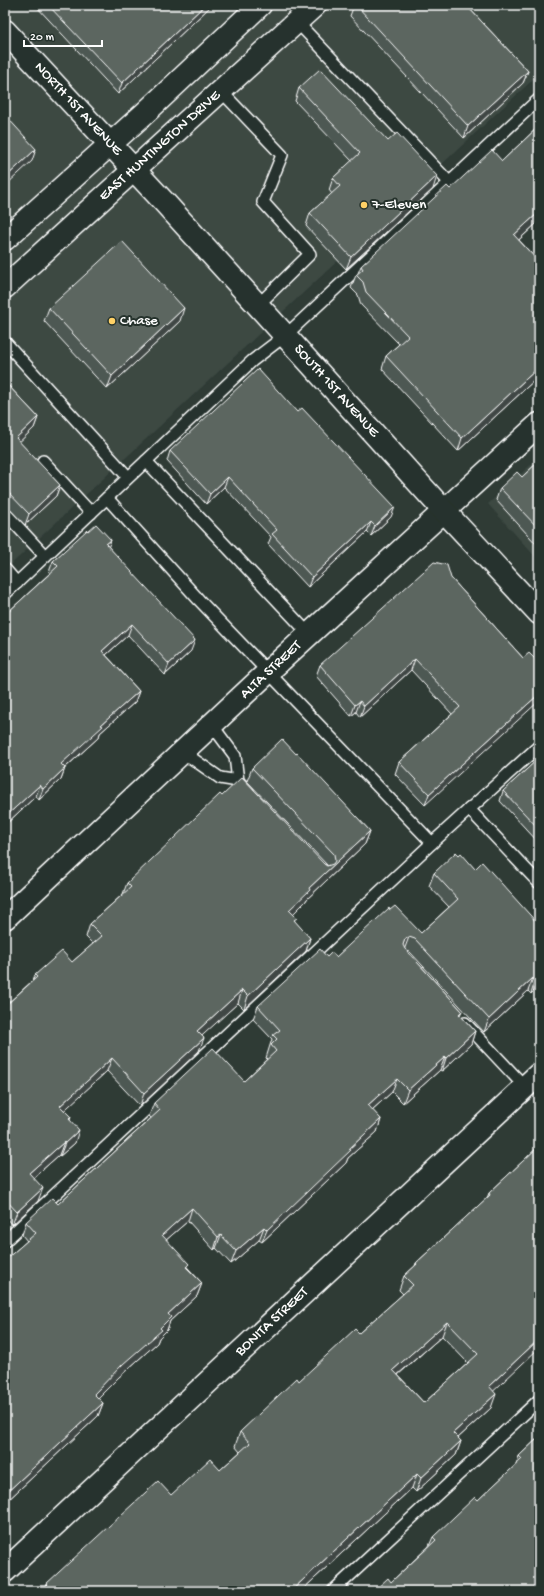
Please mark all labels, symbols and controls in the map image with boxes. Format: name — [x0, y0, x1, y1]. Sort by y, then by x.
scale bar — [24, 22, 102, 48]
text: 20 m — [30, 31, 55, 45]
street label: NORTH 1ST AVENUE — [30, 59, 126, 160]
street label: EAST HUNTINGTON DRIVE — [96, 86, 225, 205]
place label: 7-Eleven — [371, 196, 426, 214]
marker: 7-Eleven — [359, 200, 369, 210]
place label: Chase — [120, 312, 158, 330]
marker: Chase — [107, 316, 117, 326]
street label: SOUTH 1ST AVENUE — [289, 341, 383, 442]
street label: ALTA STREET — [236, 636, 306, 703]
street label: BONITA STREET — [231, 1283, 313, 1361]

